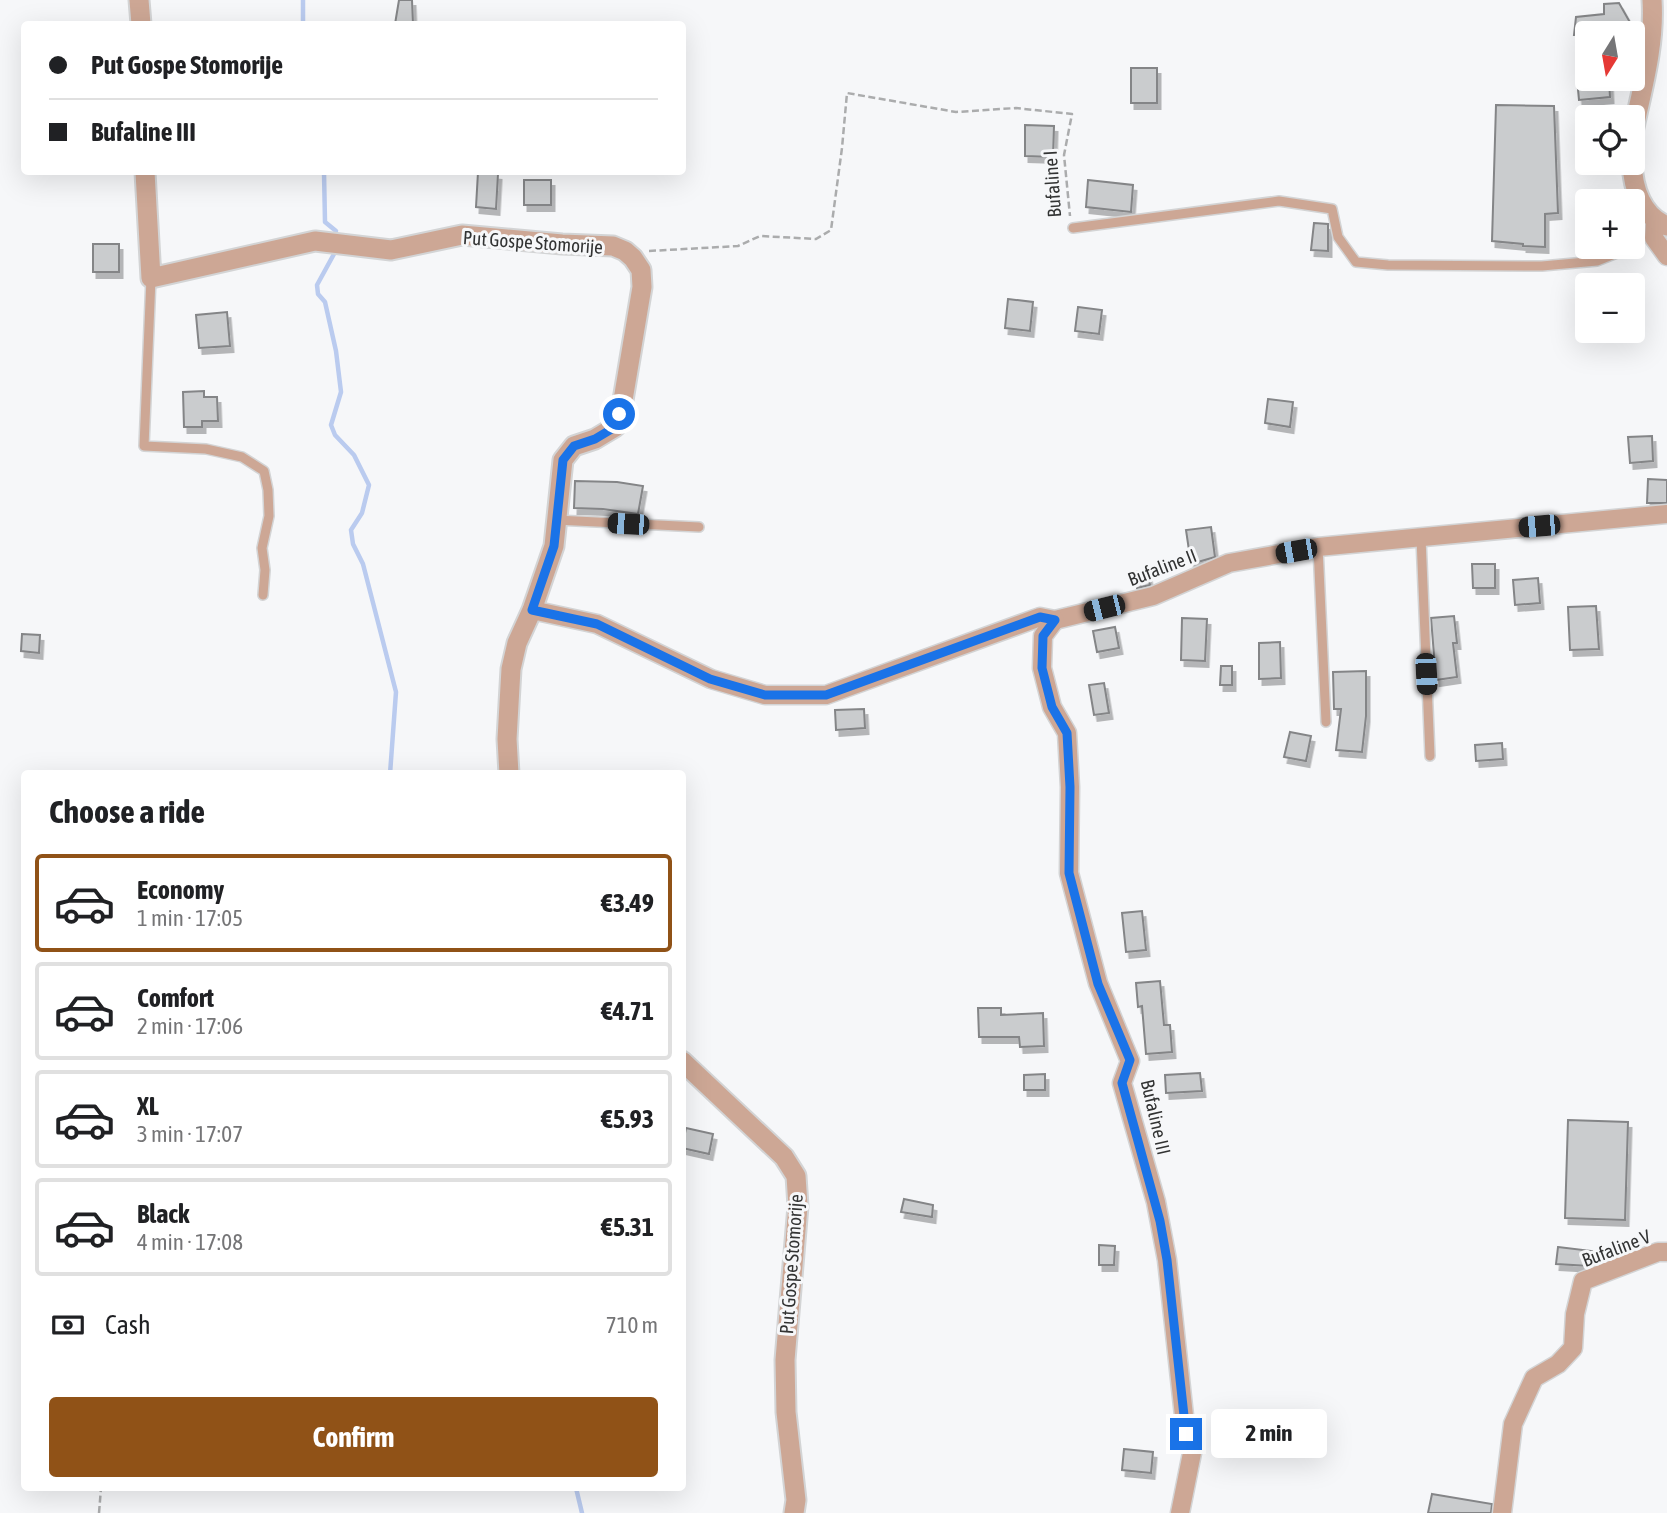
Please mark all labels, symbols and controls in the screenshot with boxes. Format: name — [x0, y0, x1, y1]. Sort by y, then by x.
north arrow — [1575, 21, 1645, 91]
map controls — [1575, 21, 1645, 343]
text: Put Gospe Stomorije — [91, 50, 283, 80]
button: locate — [1575, 105, 1645, 175]
text: Bufaline III — [91, 117, 196, 147]
street label: Bufaline I — [1039, 150, 1065, 218]
button: + — [1575, 189, 1645, 259]
street label: Put Gospe Stomorije — [462, 226, 604, 258]
button: − — [1575, 273, 1645, 343]
route start — [603, 398, 635, 430]
car — [607, 512, 650, 536]
car — [1518, 514, 1561, 538]
car — [1274, 537, 1319, 565]
street label: Bufaline II — [1125, 544, 1199, 590]
car — [1082, 593, 1127, 623]
car — [1415, 652, 1438, 696]
text: Choose a ride — [49, 793, 205, 830]
icon: car — [53, 872, 116, 935]
text: Economy — [137, 875, 224, 905]
text: €3.49 — [601, 888, 654, 918]
text: 1 min · 17:05 — [137, 905, 243, 931]
icon: car — [53, 980, 116, 1043]
text: Comfort — [137, 983, 214, 1013]
text: €4.71 — [601, 996, 654, 1026]
text: 2 min · 17:06 — [137, 1013, 243, 1039]
street label: Bufaline III — [1137, 1077, 1175, 1157]
icon: car — [53, 1088, 116, 1151]
text: XL — [137, 1091, 159, 1121]
text: €5.93 — [601, 1104, 654, 1134]
text: 3 min · 17:07 — [137, 1121, 243, 1147]
street label: Put Gospe Stomorije — [775, 1193, 807, 1335]
icon: car — [53, 1196, 116, 1259]
text: Black — [137, 1199, 189, 1229]
text: €5.31 — [601, 1212, 654, 1242]
street label: Bufaline V — [1579, 1225, 1654, 1271]
text: 4 min · 17:08 — [137, 1229, 243, 1255]
icon: cash — [49, 1306, 87, 1344]
text: Cash — [105, 1310, 151, 1340]
text: 710 m — [606, 1312, 658, 1338]
button: Confirm — [49, 1397, 658, 1477]
callout: 2 min — [1210, 1410, 1326, 1458]
route end — [1170, 1418, 1202, 1450]
text: 2 min — [1246, 1420, 1292, 1446]

